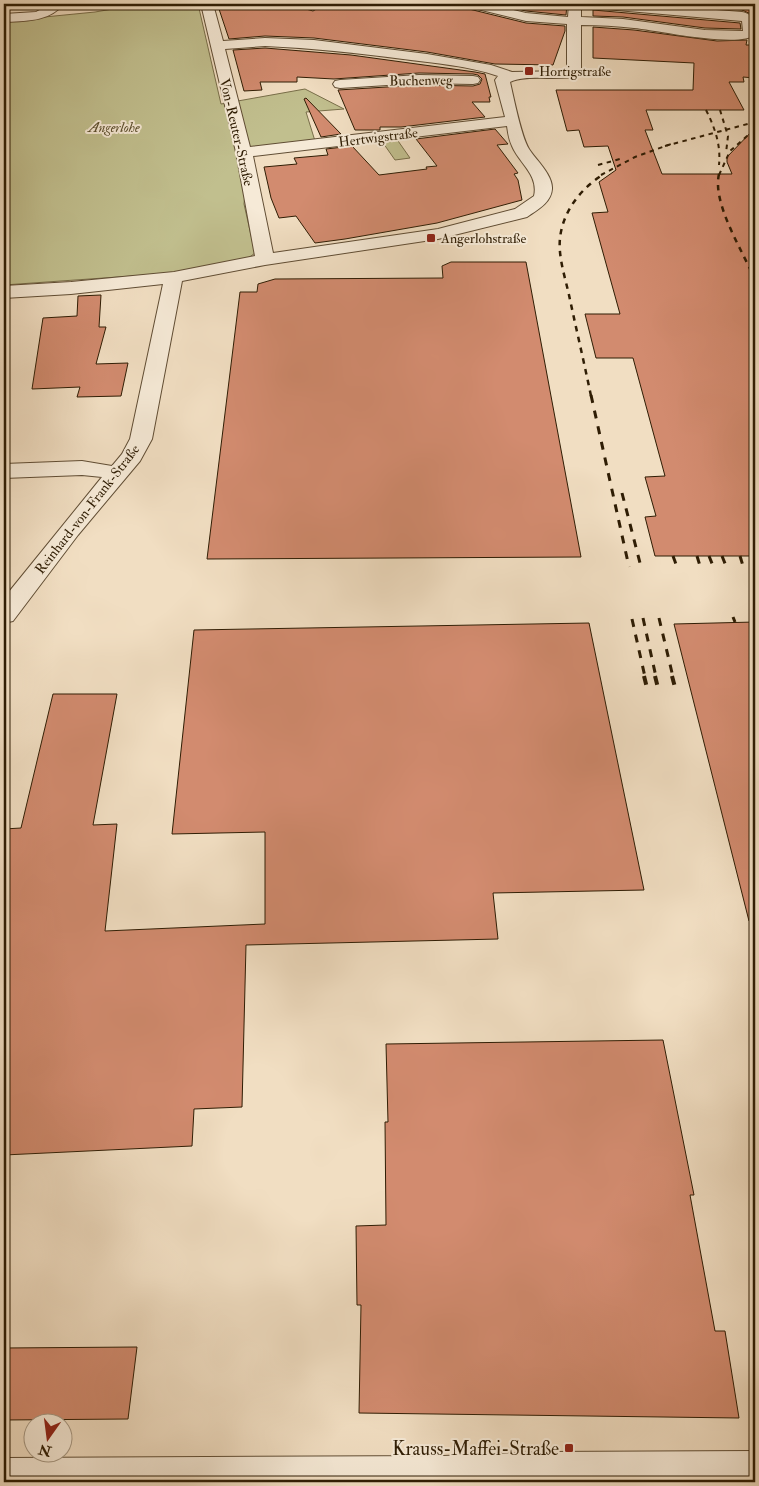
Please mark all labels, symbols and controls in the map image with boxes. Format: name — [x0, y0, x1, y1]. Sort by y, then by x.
place label: Hortigstraße — [539, 63, 611, 80]
marker: Hortigstraße — [523, 65, 535, 77]
street label: Buchenweg — [389, 71, 454, 90]
street label: Von-Reuter-Straße — [216, 77, 257, 188]
park label: Angerlohe — [86, 119, 140, 136]
street label: Hertwigstraße — [337, 124, 419, 151]
place label: Angerlohstraße — [440, 230, 526, 247]
marker: Angerlohstraße — [425, 232, 437, 244]
street label: Reinhard-von-Frank-Straße — [32, 441, 143, 577]
north arrow — [22, 1414, 72, 1464]
place label: Krauss-Maffei-Straße — [392, 1437, 559, 1461]
text: N — [36, 1440, 54, 1460]
marker: Krauss-Maffei-Straße — [563, 1442, 575, 1454]

